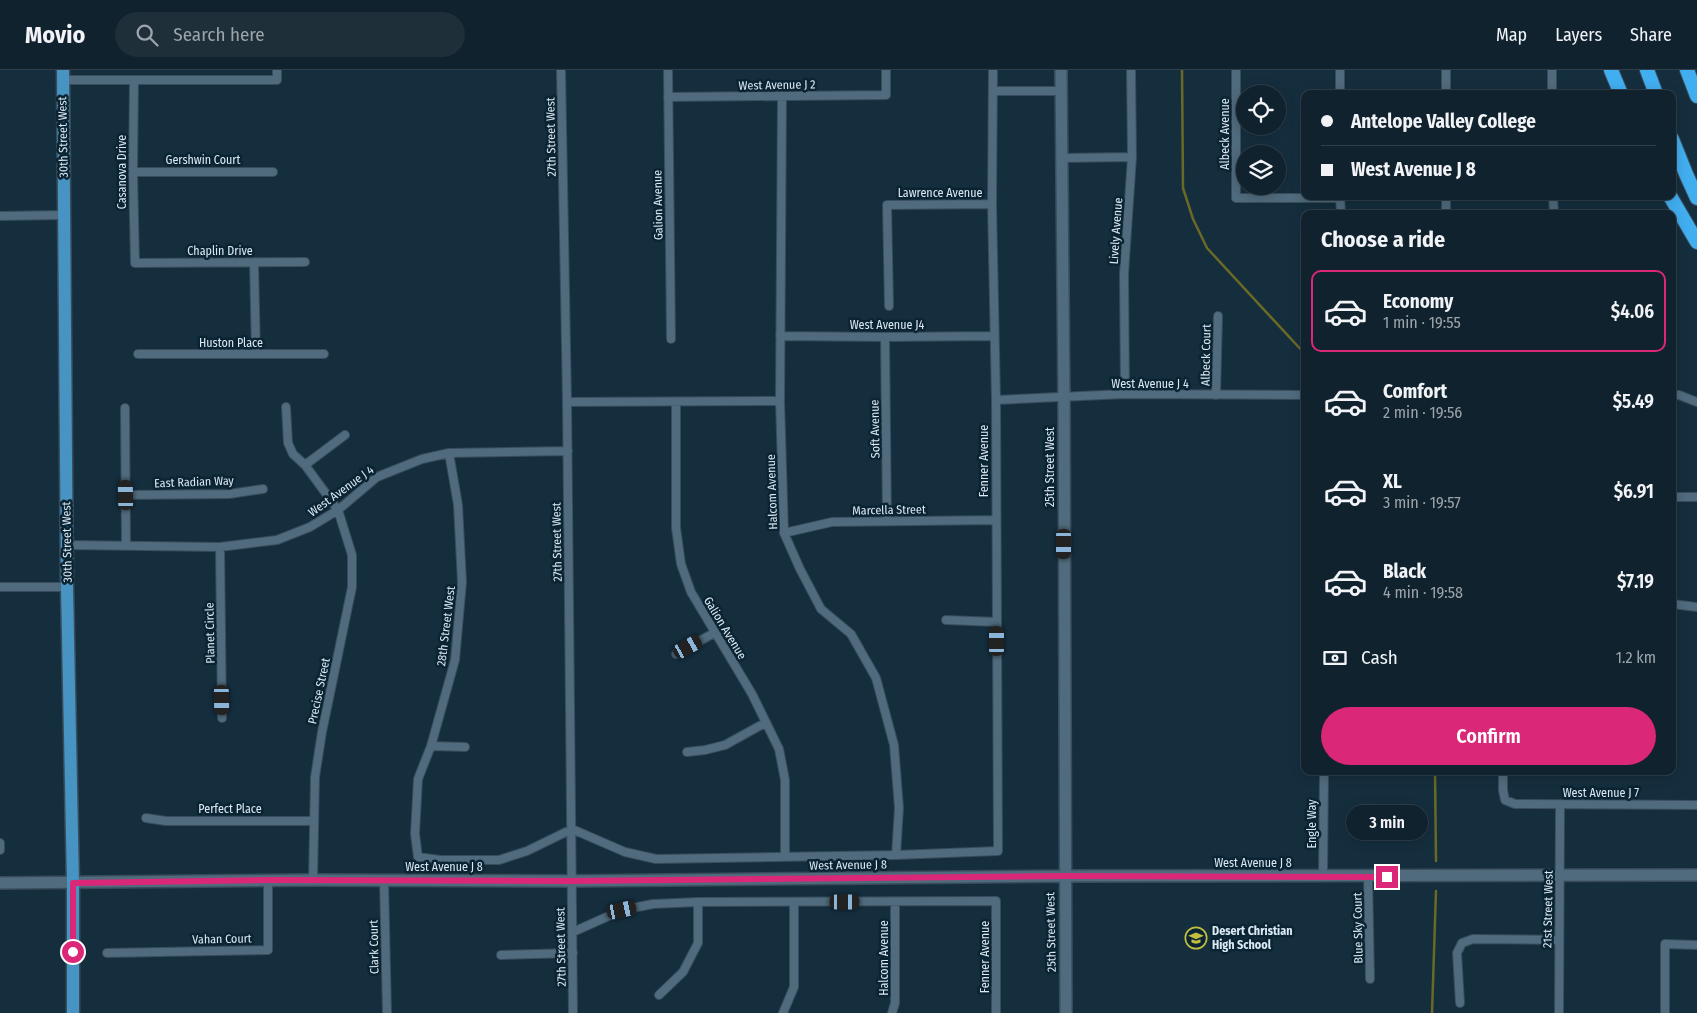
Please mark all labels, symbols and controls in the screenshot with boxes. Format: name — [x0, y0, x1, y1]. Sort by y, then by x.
search box — [115, 12, 465, 57]
text: Movio — [25, 21, 85, 49]
icon: search — [133, 21, 161, 49]
text: Search here — [173, 23, 265, 46]
text: Map — [1496, 24, 1527, 46]
text: Layers — [1555, 24, 1602, 46]
text: Share — [1630, 24, 1672, 46]
street label: West Avenue J 2 — [738, 77, 816, 93]
map controls — [1236, 85, 1286, 195]
button: locate — [1236, 85, 1286, 135]
street label: 30th Street West — [55, 96, 71, 178]
street label: 27th Street West — [543, 97, 559, 177]
street label: Albeck Avenue — [1218, 98, 1232, 170]
text: Antelope Valley College — [1351, 110, 1536, 133]
street label: Casanova Drive — [115, 135, 129, 209]
button: layers — [1236, 145, 1286, 195]
street label: Gershwin Court — [166, 153, 241, 167]
text: West Avenue J 8 — [1351, 158, 1476, 181]
street label: Galion Avenue — [650, 170, 666, 240]
street label: Lawrence Avenue — [898, 186, 982, 200]
street label: Lively Avenue — [1107, 197, 1125, 265]
text: Choose a ride — [1321, 226, 1445, 253]
street label: Chaplin Drive — [187, 244, 253, 258]
icon: car — [1323, 289, 1368, 334]
text: Economy — [1383, 290, 1453, 313]
text: $4.06 — [1611, 300, 1654, 323]
text: 1 min · 19:55 — [1383, 313, 1461, 332]
street label: West Avenue J4 — [850, 318, 925, 332]
street label: Albeck Court — [1198, 324, 1214, 386]
street label: Huston Place — [199, 336, 263, 350]
street label: West Avenue J 4 — [1111, 377, 1189, 391]
icon: car — [1323, 379, 1368, 424]
text: Comfort — [1383, 380, 1447, 403]
text: $5.49 — [1613, 390, 1654, 413]
street label: Soft Avenue — [867, 399, 883, 458]
text: 2 min · 19:56 — [1383, 403, 1462, 422]
street label: Fenner Avenue — [977, 425, 991, 497]
street label: 25th Street West — [1043, 427, 1057, 507]
street label: Halcom Avenue — [764, 454, 780, 530]
street label: West Avenue J 4 — [306, 462, 377, 519]
icon: car — [1323, 469, 1368, 514]
text: XL — [1383, 470, 1402, 493]
street label: East Radian Way — [154, 474, 235, 490]
car — [118, 480, 133, 510]
text: $6.91 — [1614, 480, 1654, 503]
text: 3 min · 19:57 — [1383, 493, 1461, 512]
street label: 30th Street West — [59, 501, 75, 583]
street label: 27th Street West — [549, 502, 565, 582]
street label: Marcella Street — [852, 502, 926, 518]
car — [1056, 529, 1071, 559]
icon: car — [1323, 559, 1368, 604]
text: Black — [1383, 560, 1426, 583]
text: $7.19 — [1617, 570, 1654, 593]
text: 4 min · 19:58 — [1383, 583, 1463, 602]
street label: 28th Street West — [434, 585, 458, 667]
street label: Galion Avenue — [701, 594, 749, 662]
street label: Planet Circle — [202, 602, 218, 664]
car — [989, 626, 1004, 656]
car — [671, 633, 704, 661]
icon: cash — [1321, 644, 1349, 672]
text: Cash — [1361, 646, 1398, 669]
text: 1.2 km — [1616, 648, 1656, 667]
street label: Precise Street — [305, 657, 333, 725]
car — [214, 685, 229, 715]
button: Confirm — [1321, 707, 1656, 765]
street label: West Avenue J 7 — [1563, 786, 1639, 800]
street label: Engle Way — [1305, 799, 1319, 849]
street label: Perfect Place — [198, 802, 262, 816]
callout: 3 min — [1346, 804, 1428, 840]
text: 3 min — [1369, 813, 1405, 832]
street label: West Avenue J 8 — [1214, 856, 1292, 870]
street label: West Avenue J 8 — [809, 857, 887, 873]
street label: West Avenue J 8 — [405, 860, 483, 874]
route end — [1376, 866, 1398, 888]
street label: 21st Street West — [1540, 870, 1556, 948]
street label: 25th Street West — [1043, 892, 1059, 972]
street label: Blue Sky Court — [1350, 892, 1366, 964]
car — [830, 895, 860, 910]
car — [605, 900, 638, 920]
street label: 27th Street West — [553, 907, 569, 987]
street label: Clark Court — [367, 920, 381, 974]
street label: Halcom Avenue — [877, 920, 891, 996]
street label: Fenner Avenue — [978, 921, 992, 993]
place label: Desert Christian High School — [1212, 924, 1292, 952]
school or university icon: Desert Christian High School — [1184, 926, 1208, 950]
street label: Vahan Court — [192, 931, 252, 947]
route start — [62, 941, 84, 963]

